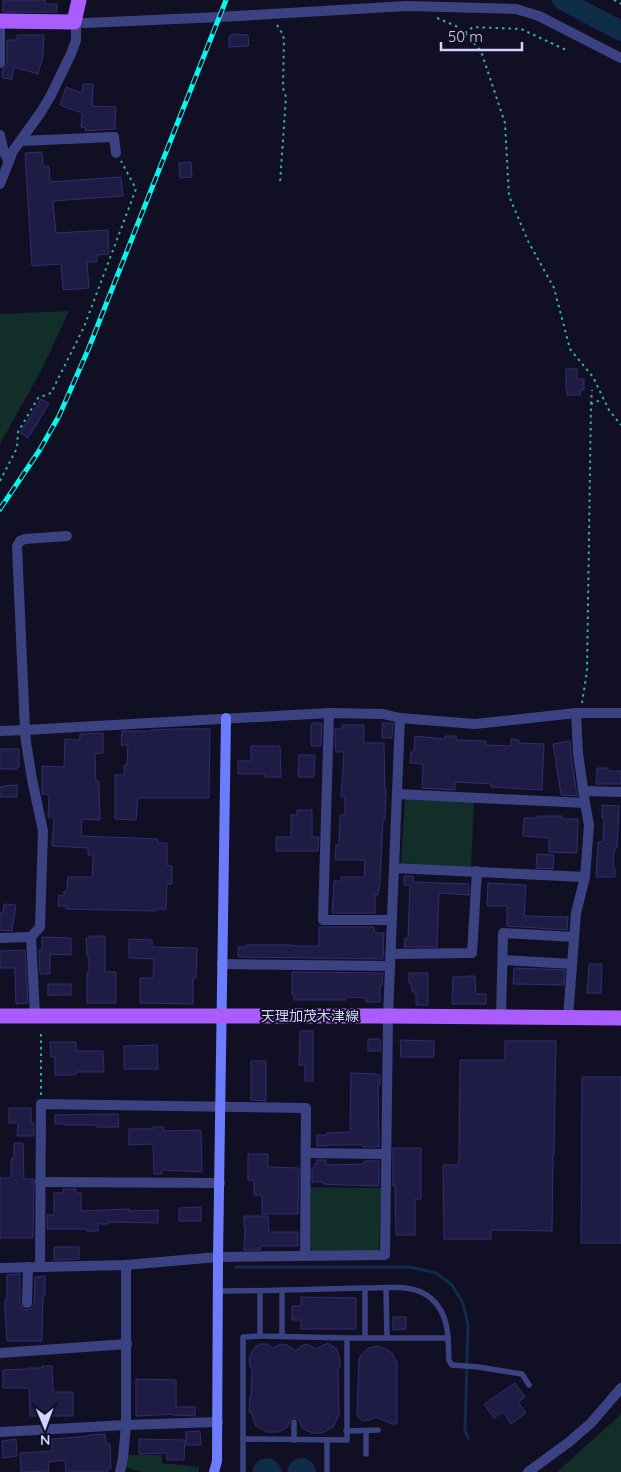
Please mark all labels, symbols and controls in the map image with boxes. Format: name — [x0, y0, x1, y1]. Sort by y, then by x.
scale bar — [441, 20, 522, 52]
text: 50 m — [448, 27, 483, 46]
street label: 天理加茂木津線 — [261, 1007, 359, 1025]
north arrow — [20, 1402, 70, 1452]
text: N — [40, 1431, 51, 1449]

